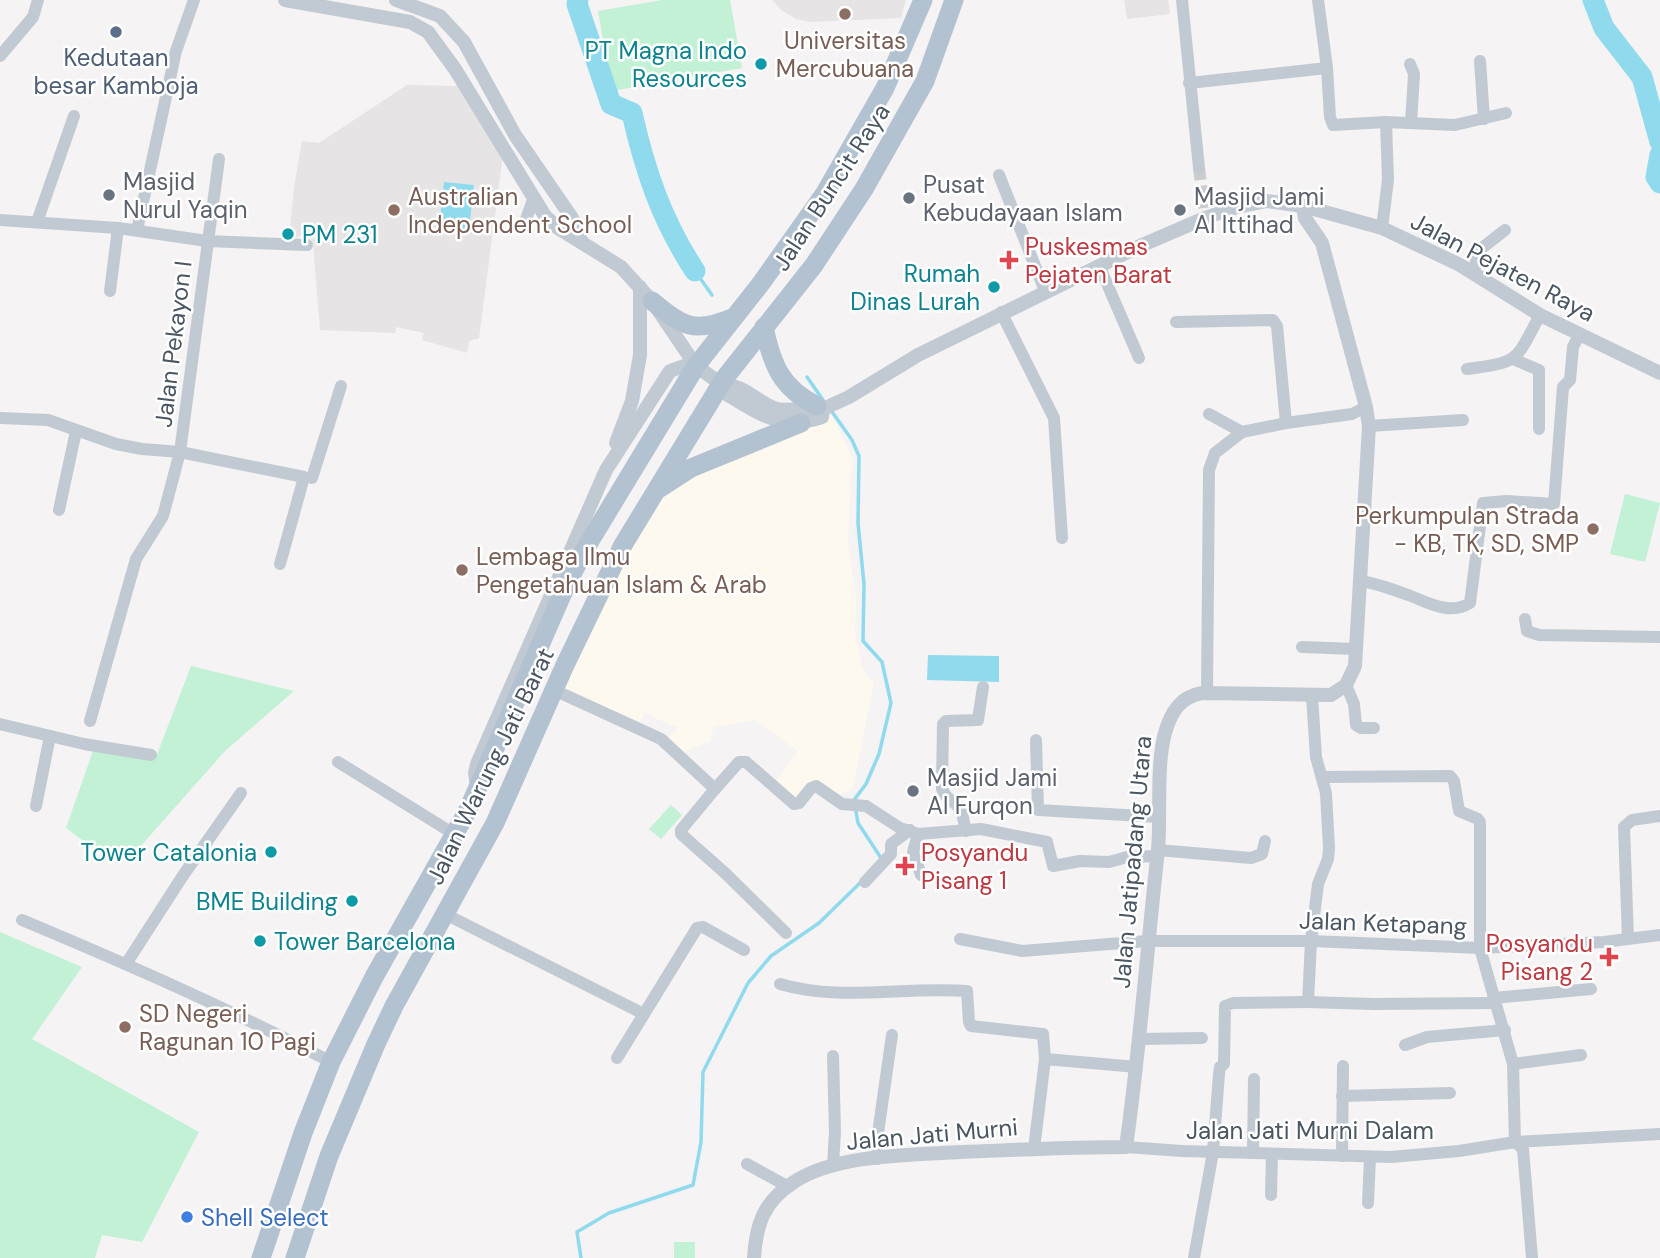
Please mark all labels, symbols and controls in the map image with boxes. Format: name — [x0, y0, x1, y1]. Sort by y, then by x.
marker: Universitas Mercubuana — [837, 6, 853, 22]
marker: Kedutaan besar Kamboja — [108, 24, 124, 40]
place label: Universitas Mercubuana — [776, 25, 914, 84]
place label: PT Magna Indo Resources — [585, 35, 747, 94]
place label: Kedutaan besar Kamboja — [33, 42, 199, 101]
marker: PT Magna Indo Resources — [753, 56, 769, 72]
street label: Jalan Buncit Raya — [765, 98, 897, 276]
place label: Masjid Nurul Yaqin — [123, 166, 248, 225]
place label: Pusat Kebudayaan Islam — [923, 169, 1123, 228]
place label: Australian Independent School — [408, 181, 632, 240]
place label: Masjid Jami Al Ittihad — [1194, 181, 1325, 240]
marker: Masjid Nurul Yaqin — [101, 187, 117, 203]
marker: Pusat Kebudayaan Islam — [901, 190, 917, 206]
marker: Australian Independent School — [386, 202, 402, 218]
marker: Masjid Jami Al Ittihad — [1172, 202, 1188, 218]
street label: Jalan Pejaten Raya — [1406, 205, 1600, 329]
place label: PM 231 — [302, 219, 378, 250]
marker: PM 231 — [280, 226, 296, 242]
place label: Puskesmas Pejaten Barat — [1025, 231, 1172, 290]
marker: Puskesmas Pejaten Barat — [999, 250, 1019, 270]
place label: Rumah Dinas Lurah — [850, 258, 980, 317]
street label: Jalan Pekayon I — [147, 259, 199, 429]
marker: Rumah Dinas Lurah — [986, 279, 1002, 295]
place label: Perkumpulan Strada - KB, TK, SD, SMP — [1355, 500, 1579, 559]
marker: Perkumpulan Strada - KB, TK, SD, SMP — [1585, 521, 1601, 537]
place label: Lembaga Ilmu Pengetahuan Islam & Arab — [476, 541, 767, 600]
marker: Lembaga Ilmu Pengetahuan Islam & Arab — [454, 562, 470, 578]
street label: Jalan Warung Jati Barat — [419, 642, 561, 890]
street label: Jalan Jatipadang Utara — [1106, 734, 1158, 990]
place label: Masjid Jami Al Furqon — [927, 762, 1058, 821]
marker: Masjid Jami Al Furqon — [905, 783, 921, 799]
place label: Tower Catalonia — [81, 837, 257, 868]
place label: Posyandu Pisang 1 — [921, 837, 1028, 896]
marker: Tower Catalonia — [263, 844, 279, 860]
marker: Posyandu Pisang 1 — [895, 856, 915, 876]
place label: BME Building — [196, 886, 338, 917]
marker: BME Building — [344, 893, 360, 909]
street label: Jalan Ketapang — [1299, 905, 1467, 941]
place label: Tower Barcelona — [274, 926, 456, 957]
place label: Posyandu Pisang 2 — [1486, 928, 1593, 987]
marker: Tower Barcelona — [252, 933, 268, 949]
marker: Posyandu Pisang 2 — [1599, 947, 1619, 967]
place label: SD Negeri Ragunan 10 Pagi — [139, 998, 316, 1057]
marker: SD Negeri Ragunan 10 Pagi — [117, 1019, 133, 1035]
street label: Jalan Jati Murni — [845, 1111, 1019, 1157]
street label: Jalan Jati Murni Dalam — [1186, 1115, 1434, 1146]
place label: Shell Select — [201, 1202, 329, 1233]
marker: Shell Select — [179, 1209, 195, 1225]

